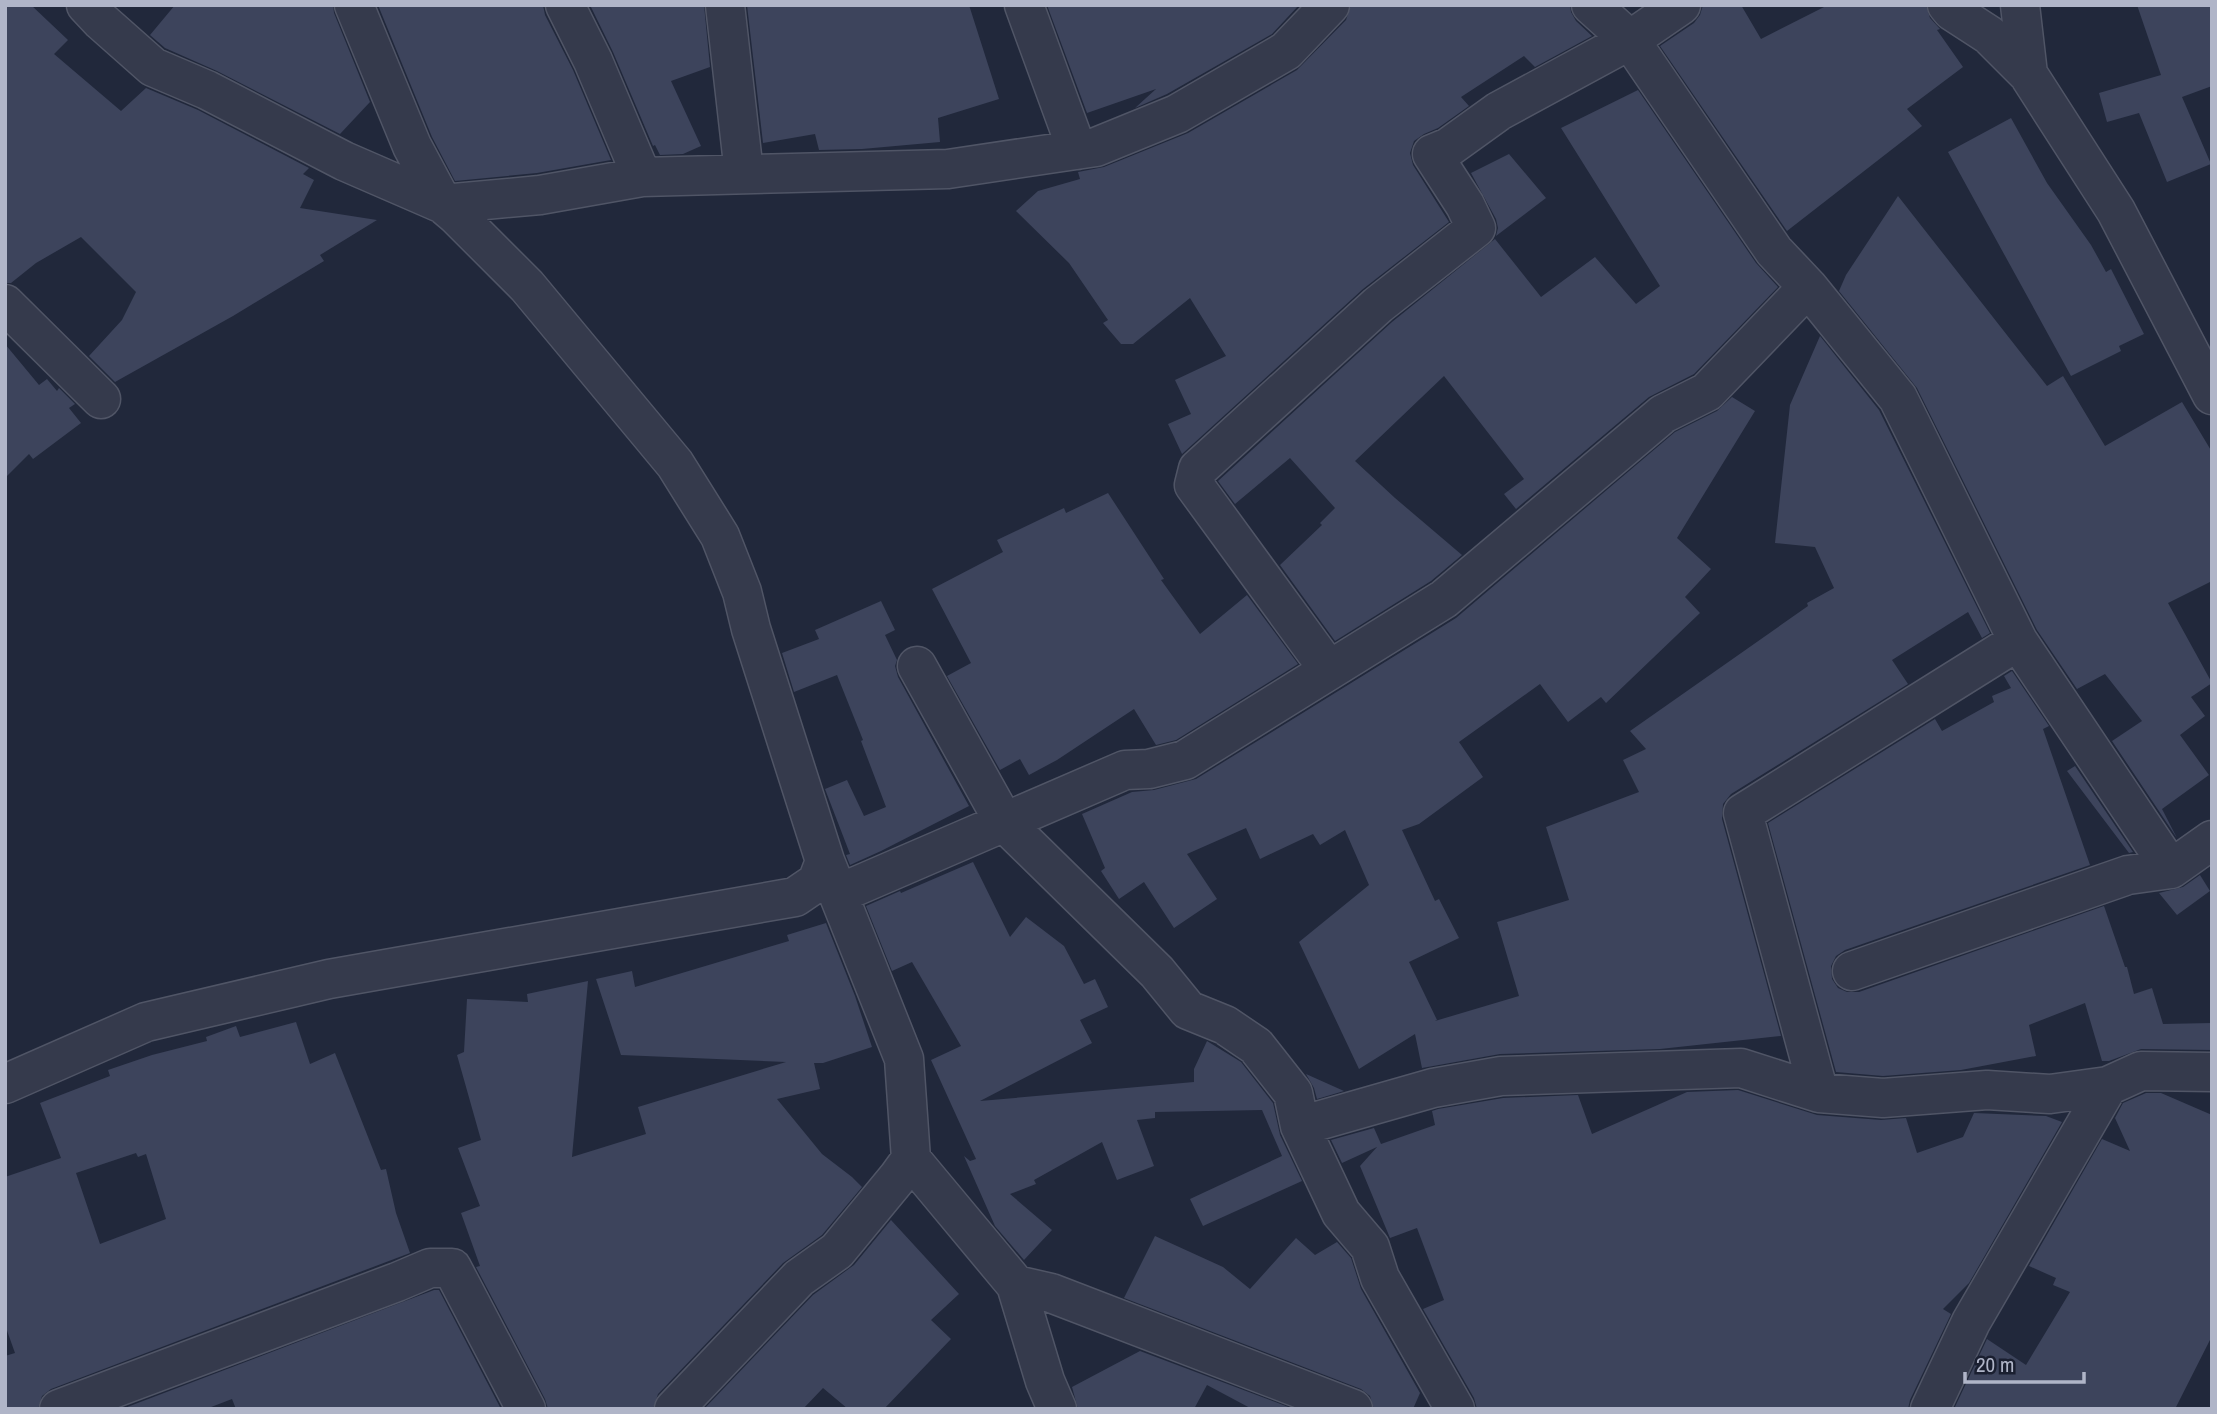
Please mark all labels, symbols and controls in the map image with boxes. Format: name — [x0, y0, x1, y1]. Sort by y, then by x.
scale bar — [1965, 1340, 2084, 1384]
text: 20 m — [1976, 1350, 2014, 1379]

